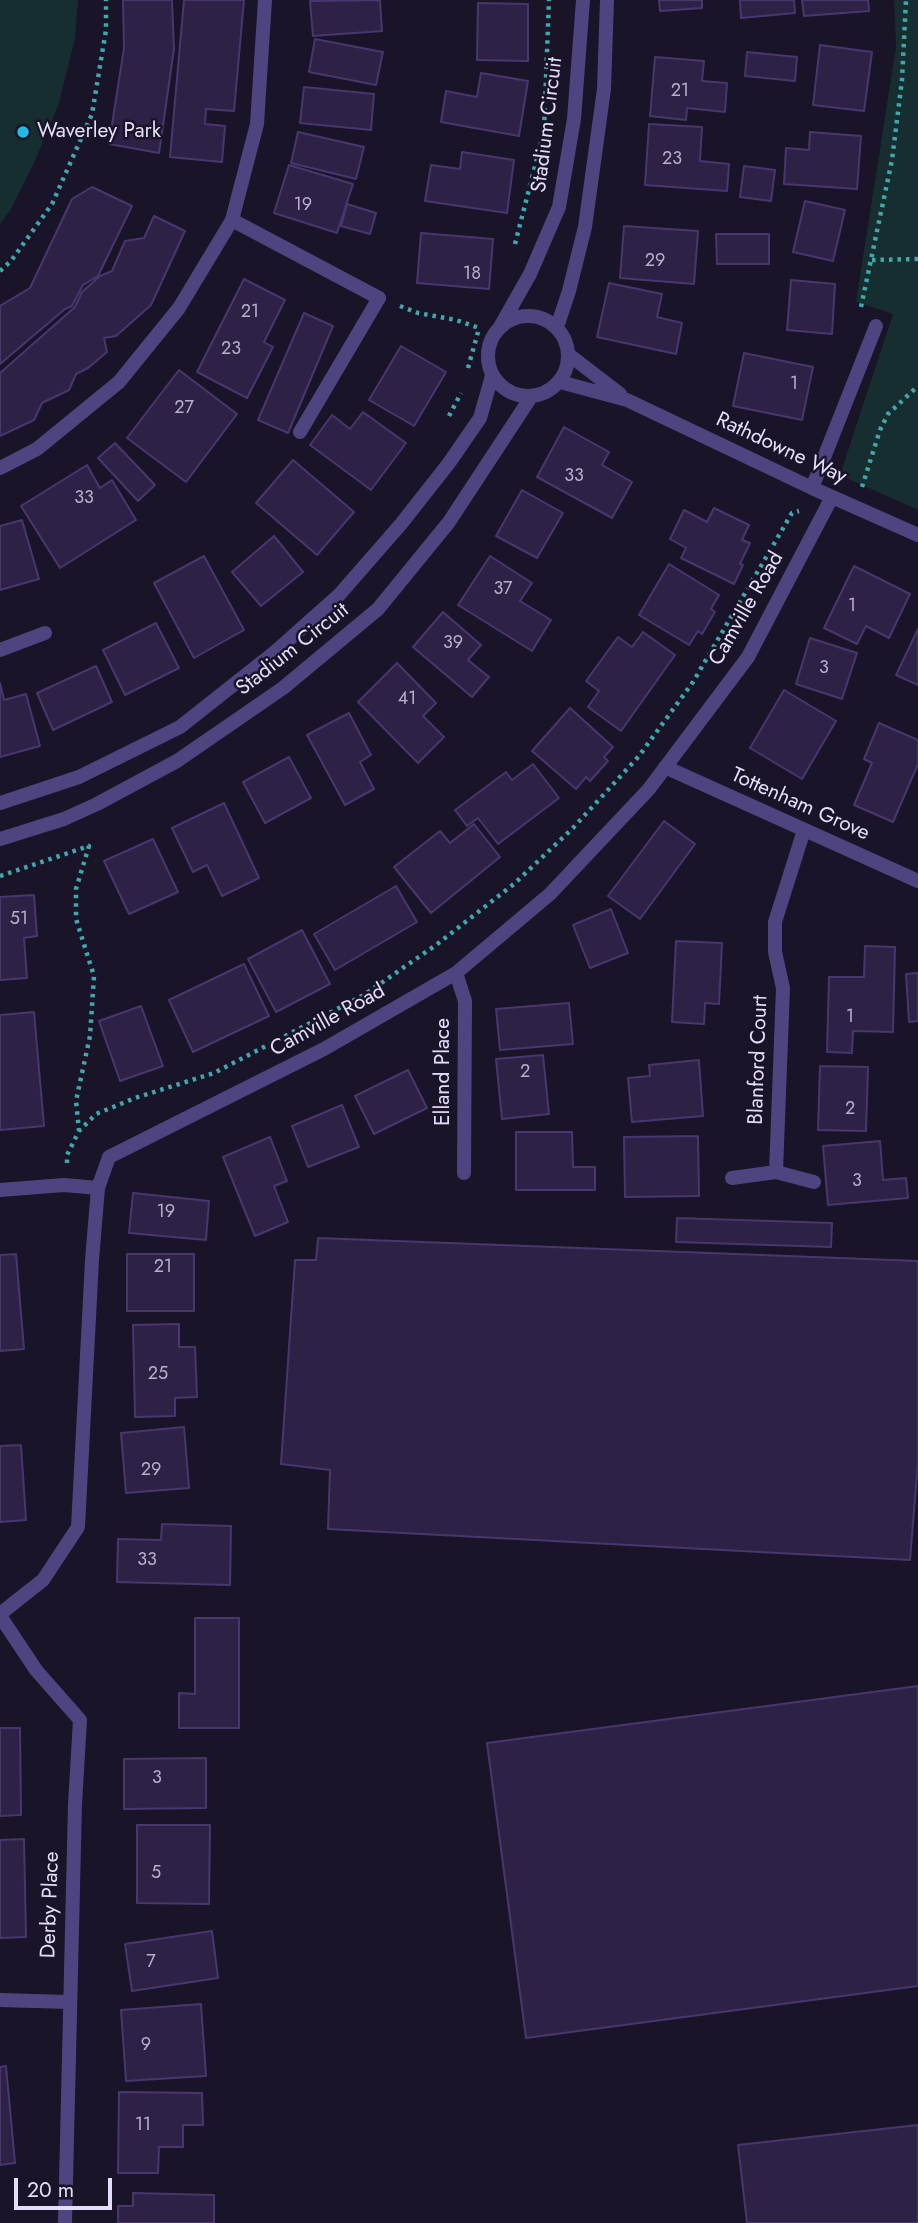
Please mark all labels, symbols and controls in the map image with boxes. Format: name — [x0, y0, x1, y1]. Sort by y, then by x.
street label: Stadium Circuit — [527, 56, 569, 194]
house number: 21 — [671, 81, 689, 103]
place label: Waverley Park — [37, 119, 161, 145]
marker: Waverley Park — [15, 124, 31, 140]
house number: 23 — [662, 149, 682, 171]
house number: 19 — [294, 195, 312, 217]
house number: 29 — [645, 251, 665, 273]
house number: 18 — [463, 264, 481, 286]
house number: 21 — [241, 302, 259, 324]
house number: 23 — [221, 339, 241, 361]
house number: 1 — [790, 374, 798, 396]
house number: 27 — [174, 398, 194, 420]
street label: Rathdowne Way — [712, 408, 850, 490]
house number: 33 — [564, 466, 584, 488]
house number: 33 — [74, 488, 94, 510]
street label: Camville Road — [704, 547, 790, 671]
house number: 37 — [493, 579, 513, 601]
house number: 1 — [848, 596, 856, 618]
street label: Stadium Circuit — [232, 598, 354, 702]
house number: 39 — [443, 633, 463, 655]
house number: 3 — [819, 658, 829, 680]
house number: 41 — [398, 689, 416, 711]
street label: Tottenham Grove — [727, 763, 873, 847]
house number: 51 — [10, 909, 28, 931]
street label: Camville Road — [266, 979, 390, 1063]
street label: Blanford Court — [744, 995, 774, 1125]
house number: 1 — [846, 1007, 854, 1029]
street label: Elland Place — [431, 1018, 457, 1126]
house number: 2 — [520, 1062, 530, 1084]
house number: 2 — [845, 1099, 855, 1121]
house number: 3 — [852, 1171, 862, 1193]
house number: 19 — [157, 1202, 175, 1224]
house number: 21 — [154, 1257, 172, 1279]
house number: 25 — [148, 1364, 168, 1386]
house number: 29 — [141, 1460, 161, 1482]
house number: 33 — [137, 1550, 157, 1572]
house number: 3 — [152, 1768, 162, 1790]
street label: Derby Place — [37, 1851, 65, 1959]
house number: 5 — [151, 1863, 161, 1885]
house number: 7 — [146, 1952, 156, 1974]
house number: 9 — [141, 2035, 151, 2057]
house number: 11 — [135, 2115, 151, 2137]
scale bar — [18, 2164, 116, 2208]
text: 20 m — [27, 2175, 74, 2205]

